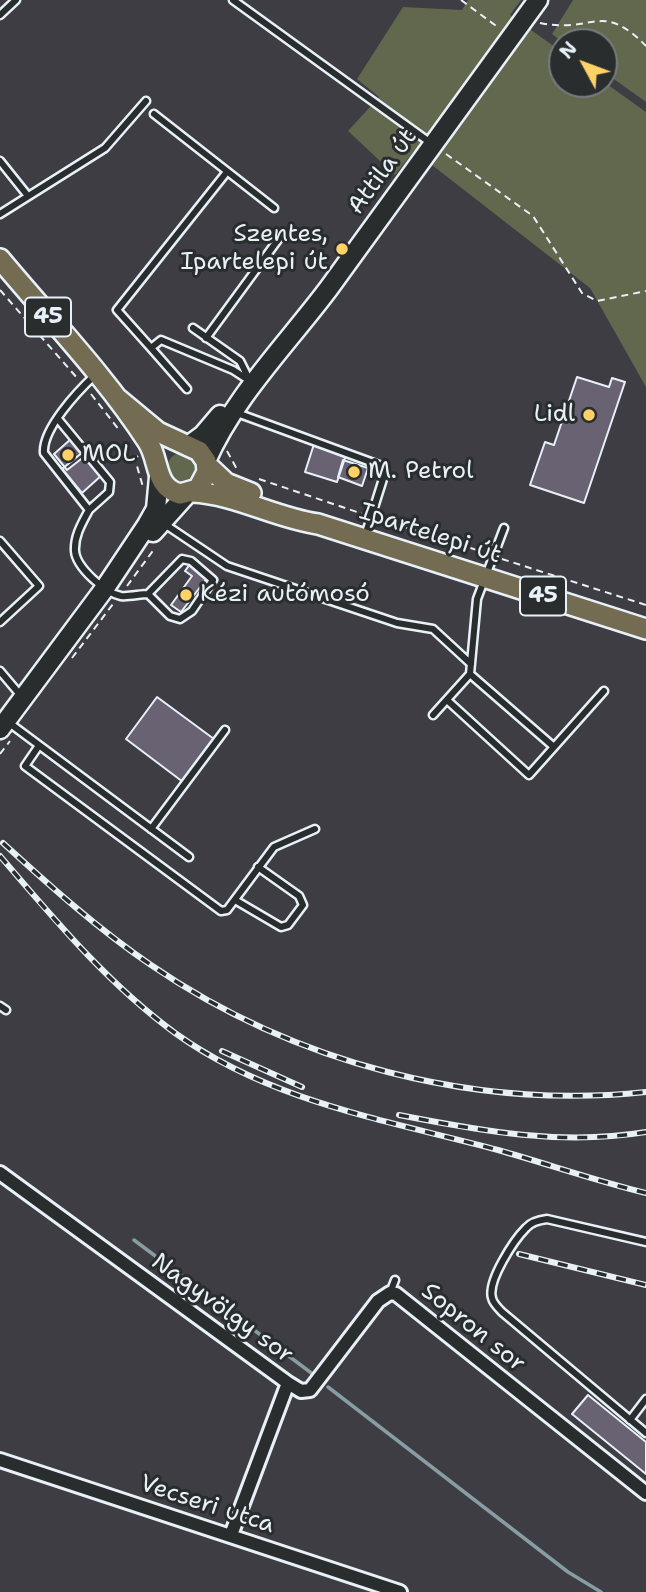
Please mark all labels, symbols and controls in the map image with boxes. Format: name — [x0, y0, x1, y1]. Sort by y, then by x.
north arrow — [548, 28, 618, 98]
text: N — [554, 36, 583, 64]
street label: Attila út — [342, 124, 424, 220]
place label: Szentes, Ipartelepi út — [181, 221, 328, 277]
marker: Szentes, Ipartelepi út — [334, 241, 350, 257]
road number: 45 — [25, 298, 71, 336]
place label: Lidl — [534, 401, 575, 429]
marker: Lidl — [581, 407, 597, 423]
place label: MOL — [82, 441, 136, 469]
marker: MOL — [60, 447, 76, 463]
place label: M. Petrol — [368, 458, 473, 486]
marker: M. Petrol — [346, 464, 362, 480]
street label: Ipartelepi út — [355, 498, 505, 570]
road number: 45 — [520, 576, 566, 616]
place label: Kézi autómosó — [200, 581, 370, 609]
marker: Kézi autómosó — [178, 587, 194, 603]
street label: Nagyvölgy sor — [145, 1248, 299, 1370]
street label: Sopron sor — [415, 1277, 531, 1379]
street label: Vecseri utca — [136, 1470, 278, 1540]

